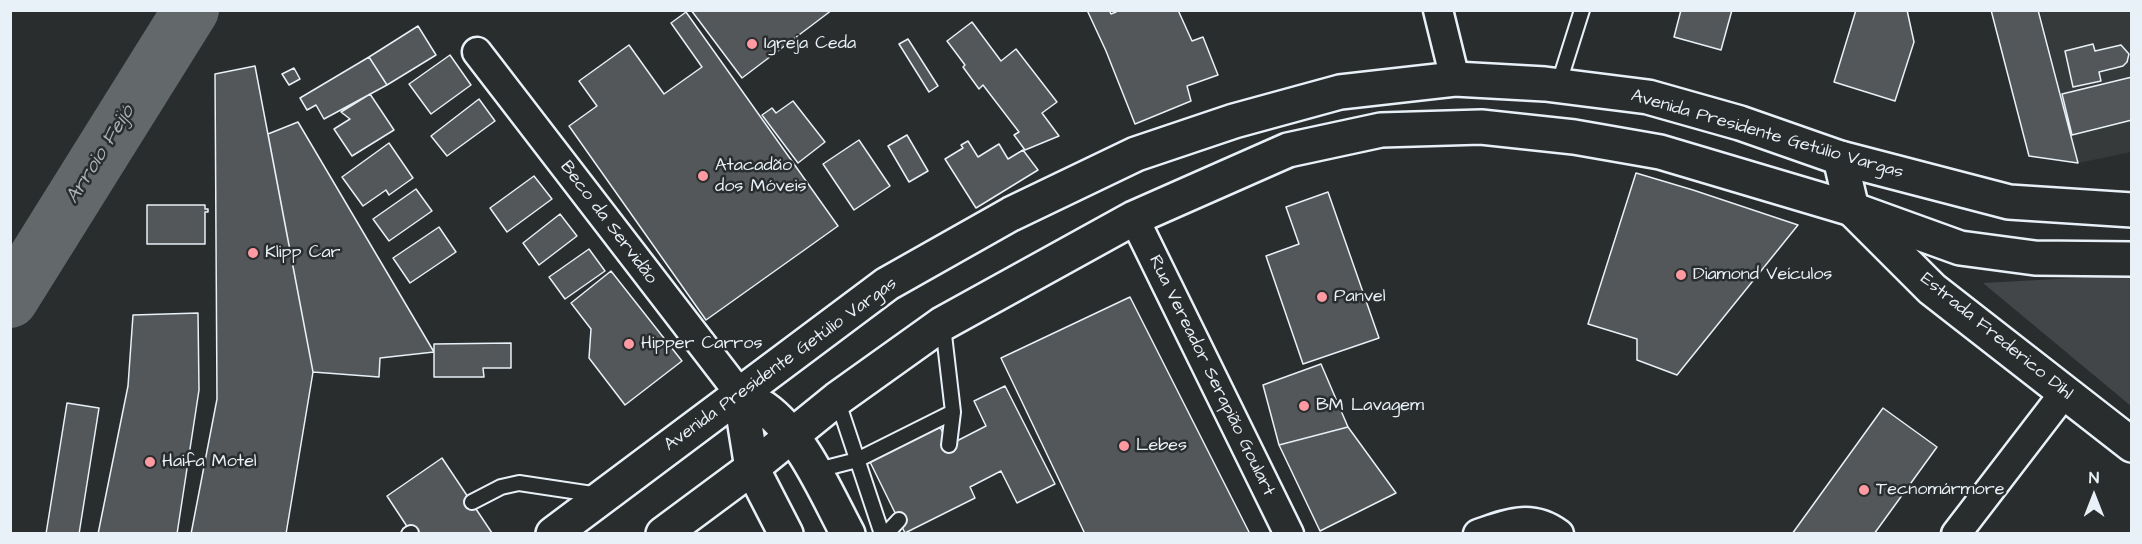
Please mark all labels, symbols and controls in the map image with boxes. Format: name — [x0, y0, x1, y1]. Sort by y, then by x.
place label: Igreja Ceda — [764, 33, 856, 55]
marker: Igreja Ceda — [745, 37, 759, 51]
street label: Avenida Presidente Getúlio Vargas — [1628, 86, 1906, 184]
water label: Arroio Feijó — [61, 102, 141, 208]
place label: Atacadão dos Móveis — [715, 155, 806, 198]
street label: Beco da Servidão — [555, 157, 661, 289]
marker: Atacadão dos Móveis — [696, 169, 710, 183]
place label: Klipp Car — [265, 242, 341, 264]
marker: Klipp Car — [246, 246, 260, 260]
street label: Rua Vereador Serapião Goulart — [1143, 252, 1279, 500]
place label: Diamond Veículos — [1693, 264, 1832, 286]
marker: Diamond Veículos — [1674, 268, 1688, 282]
street label: Estrada Frederico Dihl — [1915, 269, 2077, 405]
street label: Avenida Presidente Getúlio Vargas — [660, 273, 902, 457]
place label: Panvel — [1334, 286, 1386, 308]
marker: Panvel — [1315, 290, 1329, 304]
place label: Hipper Carros — [641, 333, 762, 355]
marker: Hipper Carros — [622, 337, 636, 351]
place label: BM Lavagem — [1316, 395, 1424, 417]
marker: BM Lavagem — [1297, 399, 1311, 413]
place label: Lebes — [1136, 435, 1187, 457]
marker: Lebes — [1117, 439, 1131, 453]
place label: Haifa Motel — [162, 451, 257, 473]
marker: Haifa Motel — [143, 455, 157, 469]
north arrow — [2064, 466, 2124, 526]
text: N — [2089, 467, 2099, 489]
place label: Tecnomármore — [1876, 479, 2004, 501]
marker: Tecnomármore — [1857, 483, 1871, 497]

